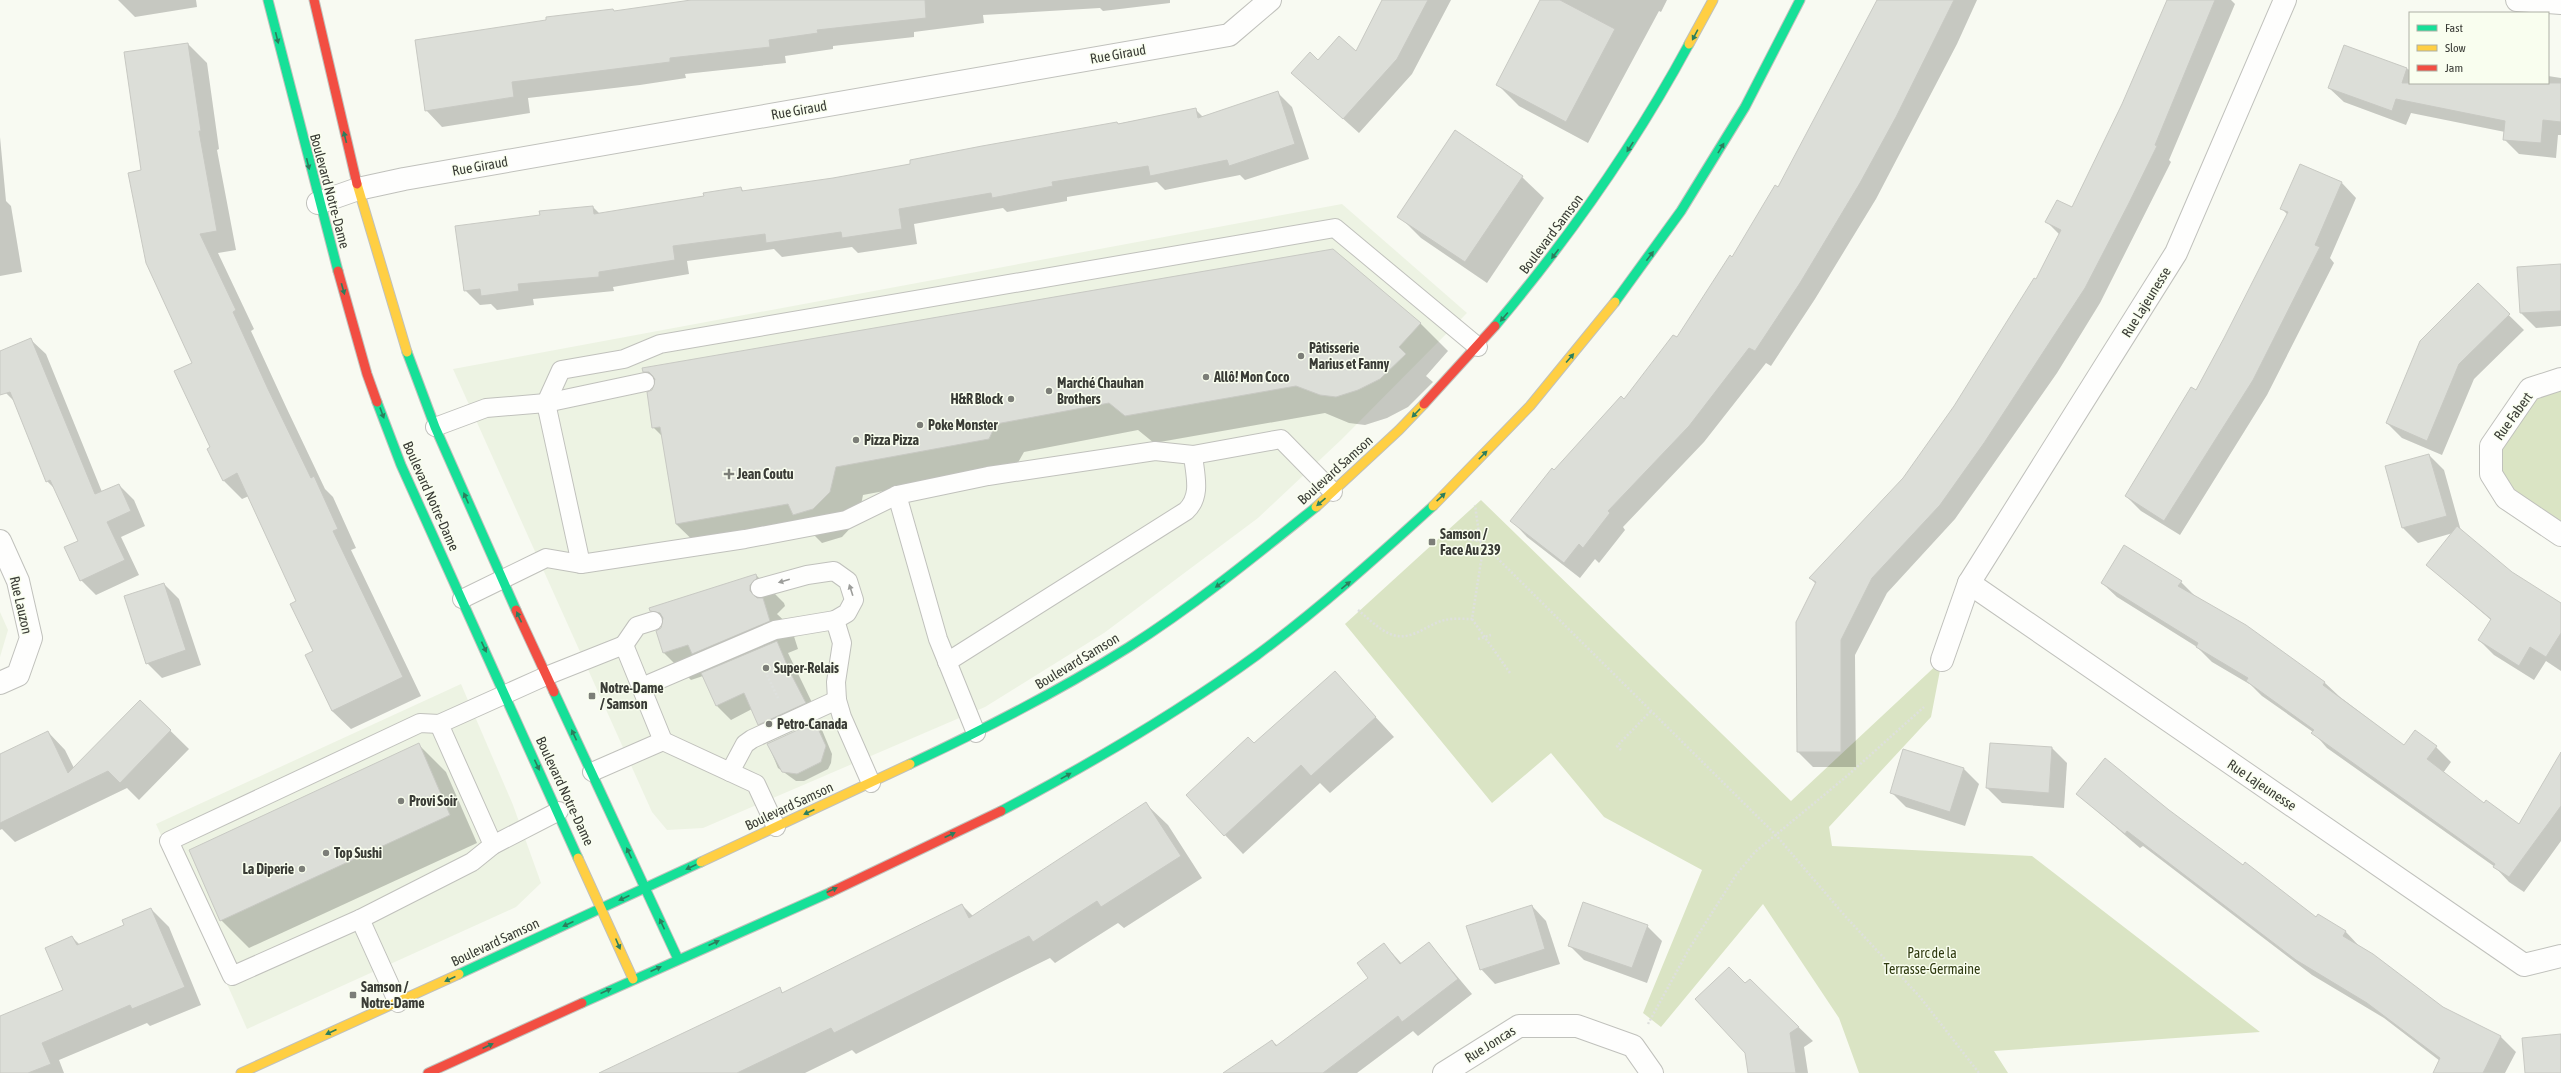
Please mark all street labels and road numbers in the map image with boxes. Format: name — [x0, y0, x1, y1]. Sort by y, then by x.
street label: Rue Giraud — [1089, 41, 1147, 67]
street label: Rue Giraud — [770, 97, 828, 123]
street label: Boulevard Notre-Dame — [307, 132, 353, 250]
street label: Rue Giraud — [451, 153, 509, 179]
street label: Boulevard Samson — [1516, 191, 1586, 277]
street label: Rue Lajeunesse — [2118, 264, 2174, 340]
street label: Rue Fabert — [2490, 389, 2536, 443]
street label: Boulevard Samson — [1294, 432, 1376, 508]
street label: Boulevard Notre-Dame — [400, 439, 462, 553]
street label: Rue Lauzon — [7, 574, 35, 636]
street label: Boulevard Samson — [1032, 630, 1122, 692]
street label: Boulevard Notre-Dame — [533, 734, 597, 848]
street label: Rue Lajeunesse — [2224, 756, 2300, 814]
street label: Boulevard Samson — [742, 779, 836, 833]
street label: Boulevard Samson — [448, 915, 542, 969]
street label: Rue Joncas — [1462, 1022, 1518, 1066]

